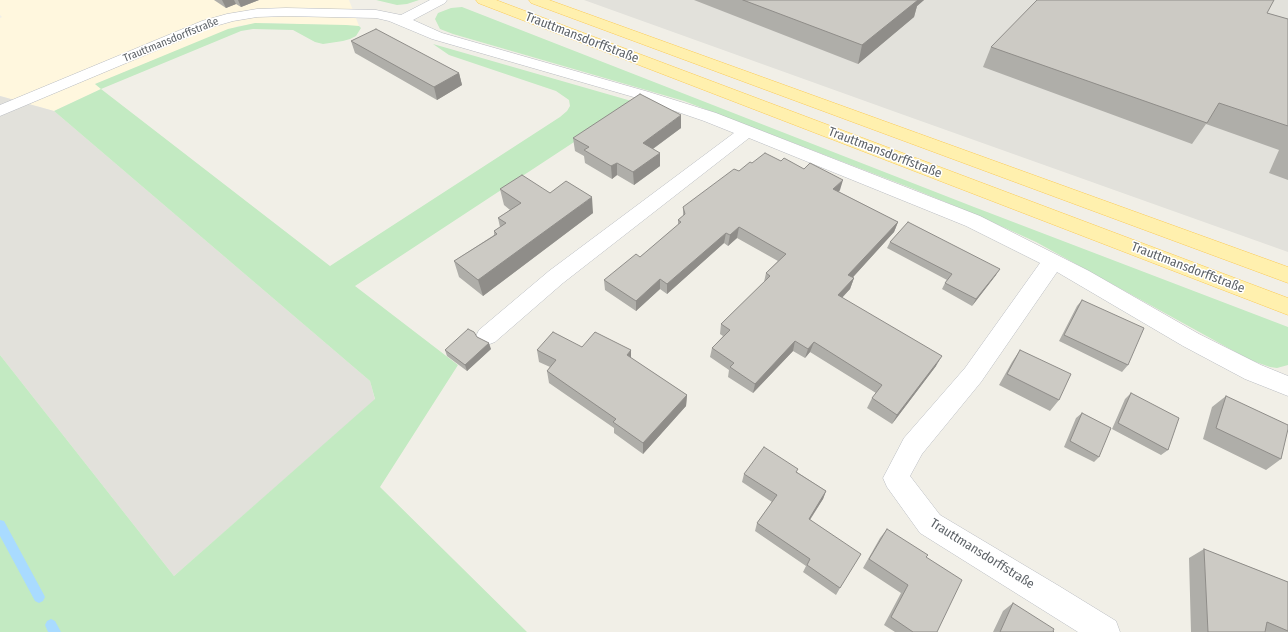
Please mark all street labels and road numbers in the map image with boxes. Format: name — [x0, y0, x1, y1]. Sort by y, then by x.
street label: Trauttmansdorffstraße — [523, 9, 641, 67]
street label: Trauttmansdorffstraße — [121, 15, 221, 65]
street label: Trauttmansdorffstraße — [826, 124, 944, 182]
street label: Trauttmansdorffstraße — [1129, 239, 1247, 297]
street label: Trauttmansdorffstraße — [927, 516, 1037, 592]

